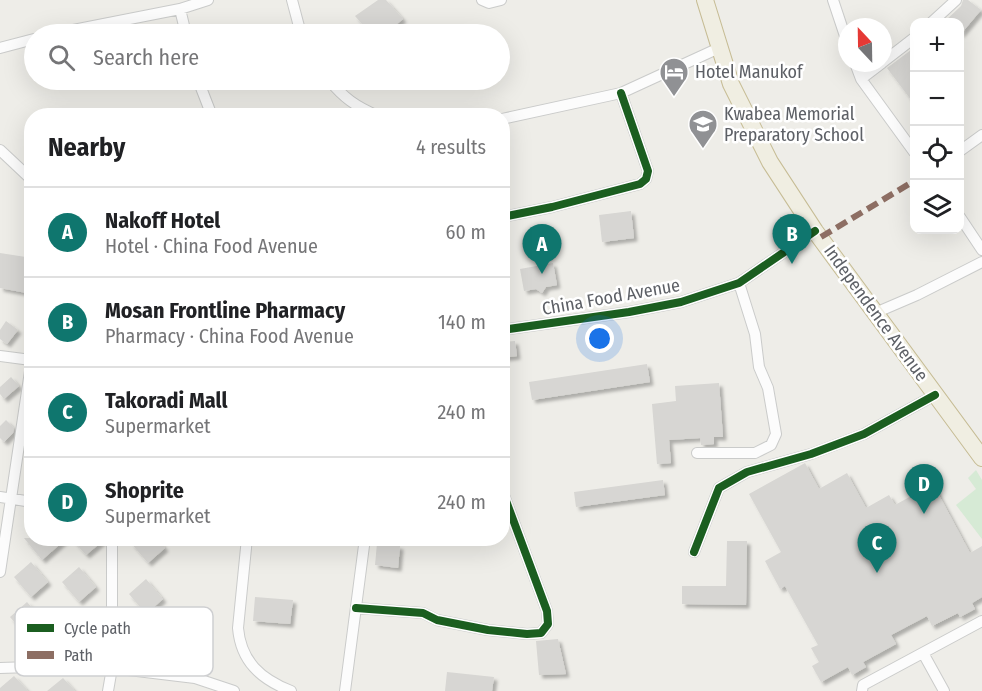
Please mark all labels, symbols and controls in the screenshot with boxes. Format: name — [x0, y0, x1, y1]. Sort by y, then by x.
north arrow — [838, 18, 892, 72]
map controls — [910, 18, 964, 234]
button: + — [910, 18, 964, 72]
search box — [24, 24, 510, 90]
icon: search — [45, 41, 78, 74]
text: Search here — [93, 44, 199, 71]
hotel icon: Hotel Manukof — [658, 56, 690, 98]
place label: Hotel Manukof — [695, 61, 804, 83]
button: − — [910, 72, 964, 126]
place label: Kwabea Memorial Preparatory School — [724, 103, 864, 146]
school or university icon: Kwabea Memorial Preparatory School — [687, 108, 719, 150]
button: locate — [910, 126, 964, 180]
text: Nearby — [48, 132, 125, 163]
text: 4 results — [416, 135, 486, 159]
button: layers — [910, 180, 964, 234]
text: Nakoff Hotel — [105, 207, 220, 234]
pin: B — [772, 214, 812, 264]
text: A — [62, 220, 73, 244]
text: 60 m — [446, 220, 486, 244]
pin: A — [522, 224, 562, 274]
text: Hotel · China Food Avenue — [105, 234, 318, 258]
street label: Independence Avenue — [819, 240, 933, 386]
street label: China Food Avenue — [540, 274, 682, 320]
text: Mosan Frontline Pharmacy — [105, 297, 345, 324]
text: B — [62, 310, 73, 334]
text: 140 m — [438, 310, 486, 334]
text: Pharmacy · China Food Avenue — [105, 324, 354, 348]
your location — [585, 324, 614, 353]
text: Takoradi Mall — [105, 387, 227, 414]
text: C — [62, 400, 73, 424]
text: 240 m — [437, 400, 486, 424]
text: Supermarket — [105, 414, 211, 438]
pin: D — [904, 464, 944, 514]
text: Shoprite — [105, 477, 184, 504]
text: D — [62, 490, 73, 514]
text: 240 m — [437, 490, 486, 514]
text: Supermarket — [105, 504, 211, 528]
pin: C — [858, 524, 896, 573]
legend — [15, 607, 213, 676]
text: Cycle path — [64, 619, 131, 638]
text: Path — [64, 646, 93, 665]

